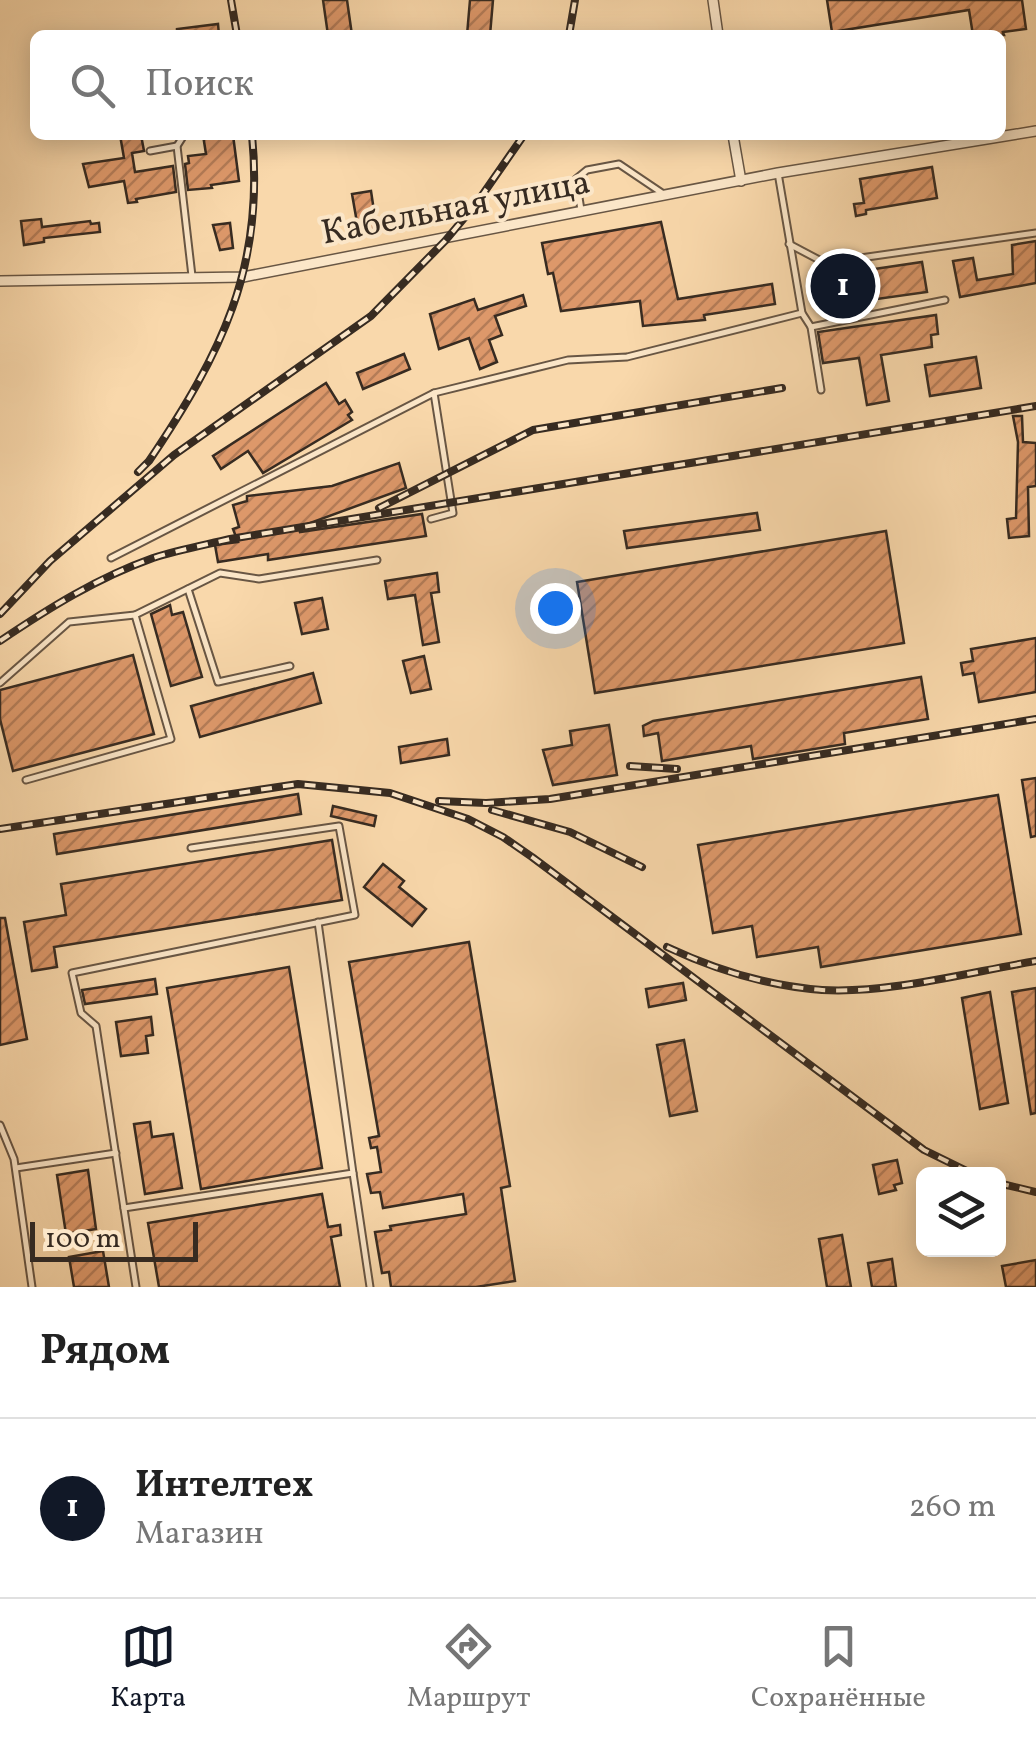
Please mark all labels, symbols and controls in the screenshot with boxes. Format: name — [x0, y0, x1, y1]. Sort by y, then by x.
search box — [30, 30, 1006, 140]
icon: search — [65, 58, 120, 113]
text: Поиск — [145, 59, 254, 112]
street label: Кабельная улица — [318, 159, 594, 259]
pin: 1 — [810, 248, 876, 324]
your location — [530, 583, 581, 634]
map controls — [916, 1167, 1006, 1257]
button: layers — [916, 1167, 1006, 1257]
scale bar — [30, 1217, 198, 1262]
text: 100 m — [45, 1220, 120, 1259]
text: Рядом — [40, 1323, 170, 1382]
text: Интелтех — [135, 1460, 314, 1513]
text: 1 — [66, 1486, 79, 1530]
text: 260 m — [909, 1486, 996, 1530]
text: Магазин — [135, 1513, 263, 1557]
tab: Карта — [110, 1619, 186, 1718]
tab: Маршрут — [407, 1619, 530, 1718]
tab: Сохранённые — [751, 1619, 926, 1718]

